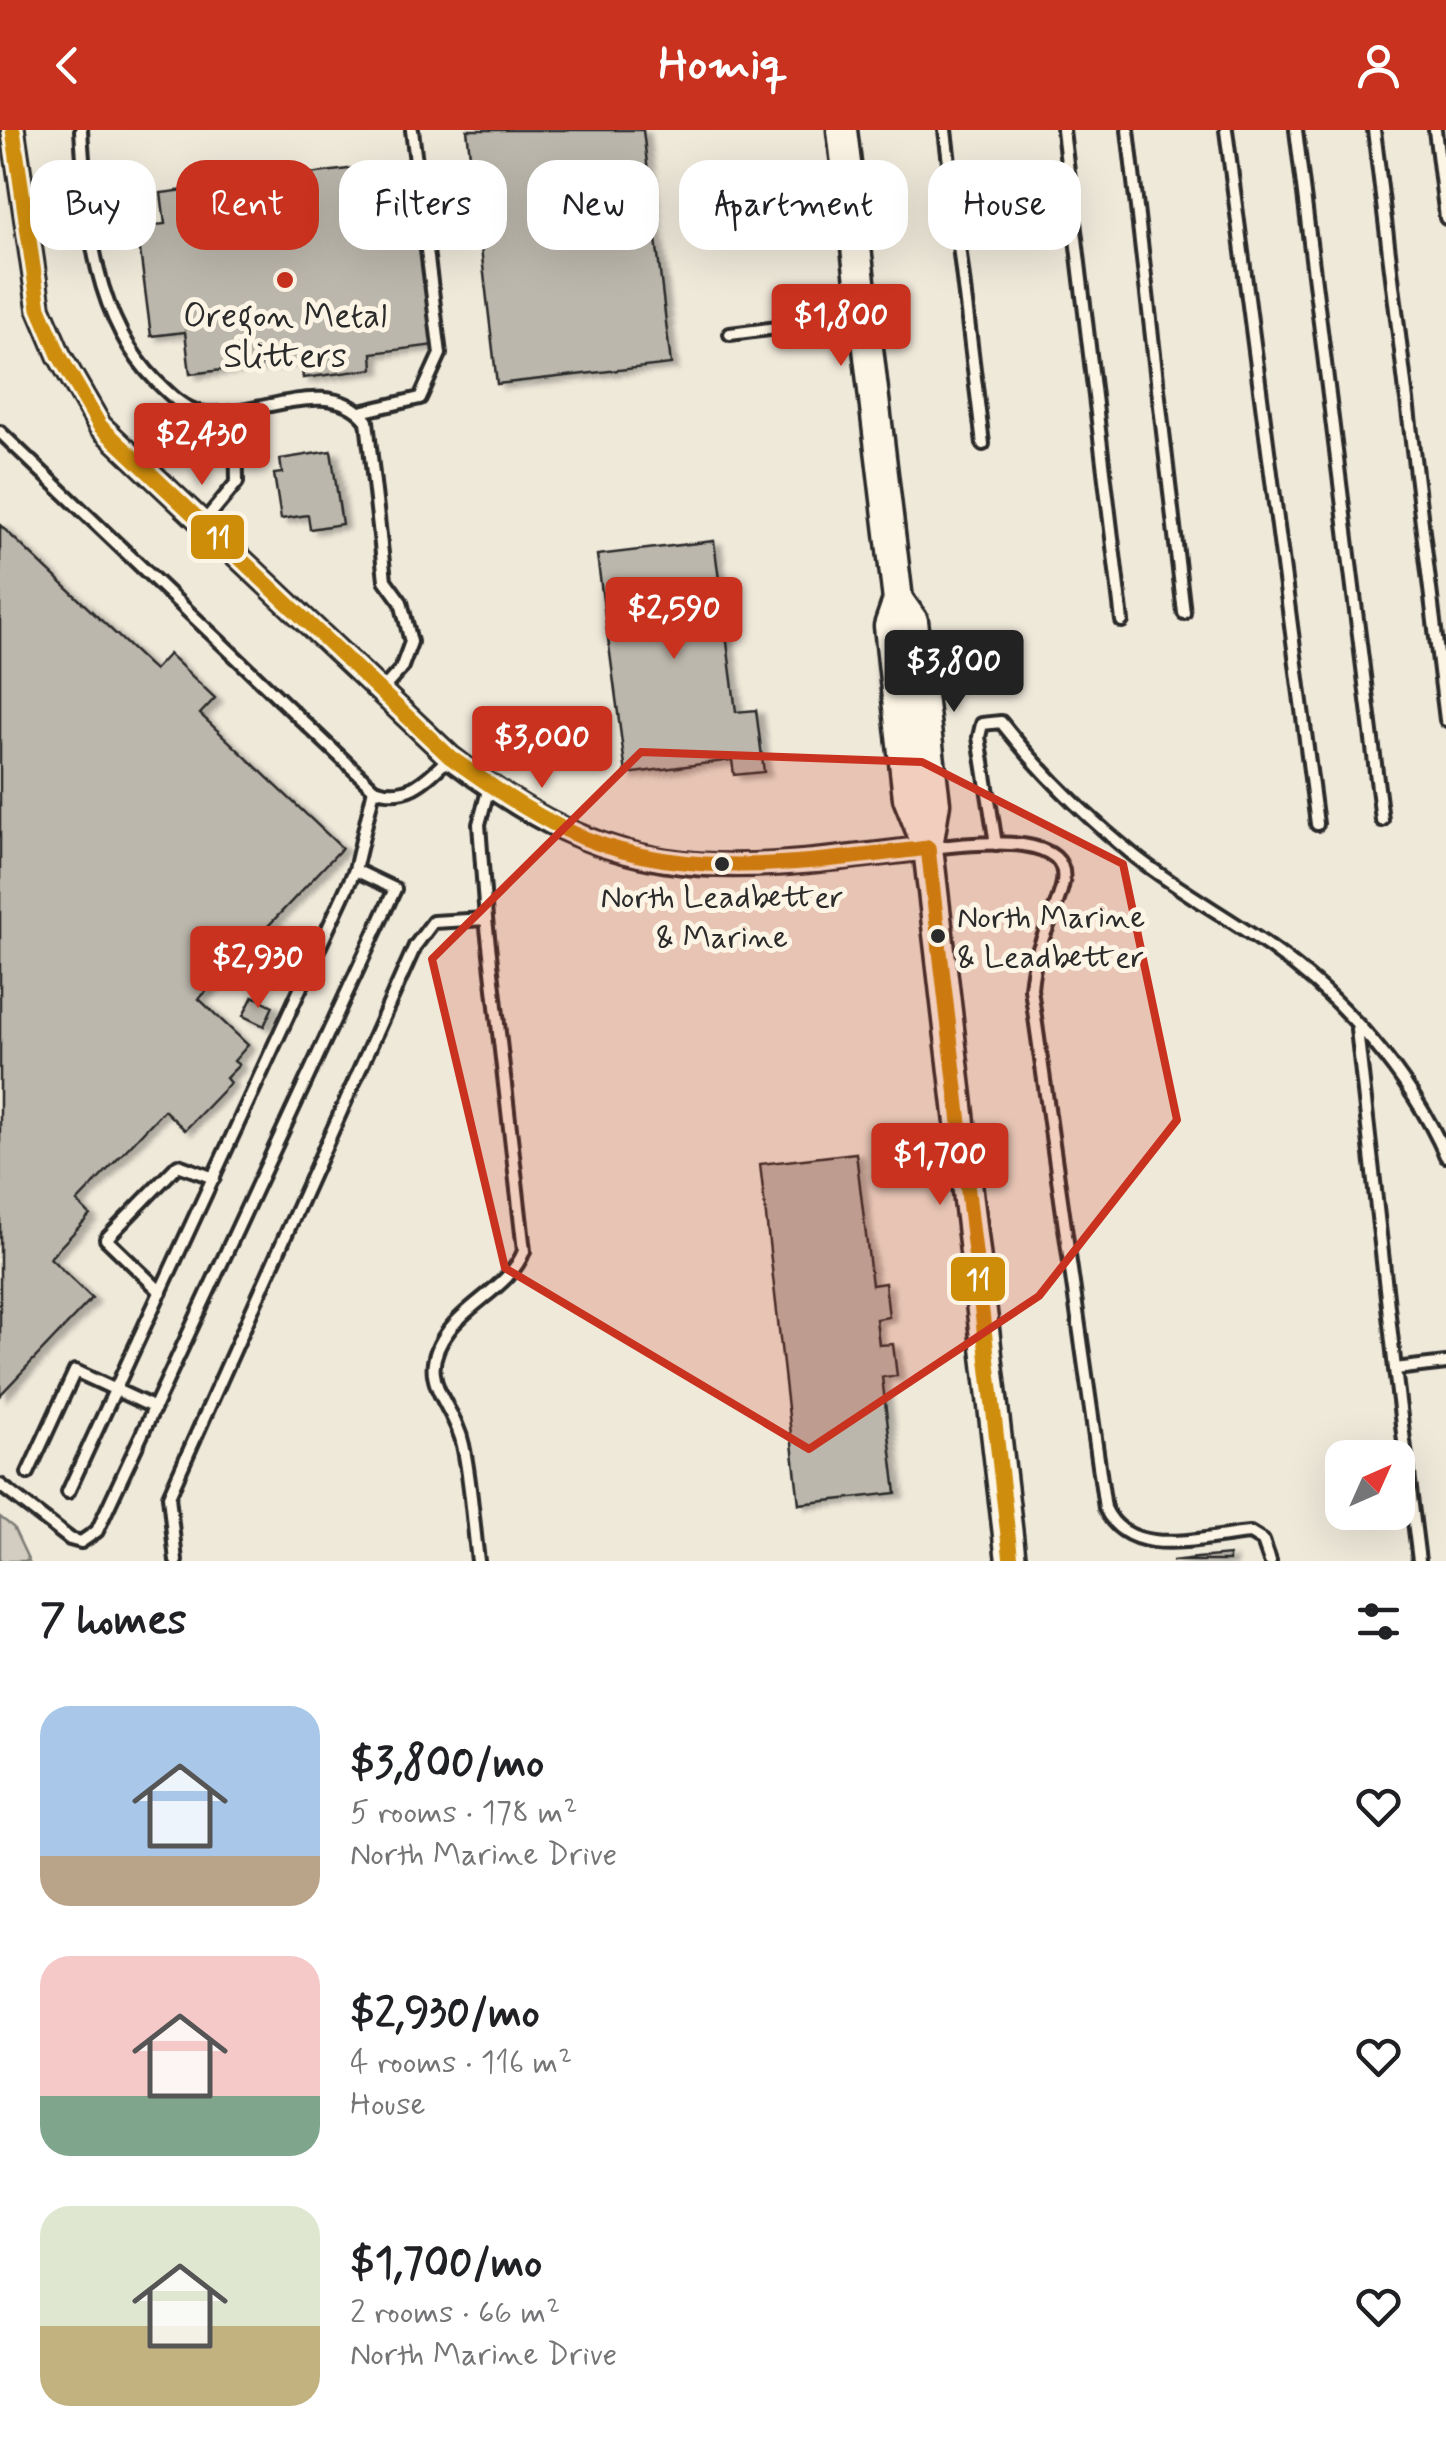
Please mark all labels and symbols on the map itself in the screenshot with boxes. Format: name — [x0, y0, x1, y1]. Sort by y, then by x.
marker: Oregon Metal Slitters — [274, 269, 296, 291]
pin: $1,800 — [760, 284, 922, 369]
place label: Oregon Metal Slitters — [183, 294, 387, 380]
pin: $2,430 — [121, 403, 283, 488]
line badge: 11 — [189, 513, 246, 561]
text: 11 — [206, 521, 230, 558]
pin: $2,590 — [593, 577, 755, 662]
pin: $3,800 — [873, 630, 1035, 715]
pin: $3,000 — [461, 706, 623, 791]
marker: North Leadbetter & Marine — [712, 854, 732, 874]
place label: North Leadbetter & Marine — [600, 877, 844, 959]
place label: North Marine & Leadbetter — [957, 897, 1145, 979]
pin: $2,930 — [177, 926, 339, 1011]
marker: North Marine & Leadbetter — [928, 926, 948, 946]
pin: $1,700 — [859, 1123, 1021, 1208]
line badge: 11 — [949, 1255, 1007, 1303]
text: 11 — [966, 1263, 990, 1300]
north arrow — [1325, 1440, 1415, 1530]

